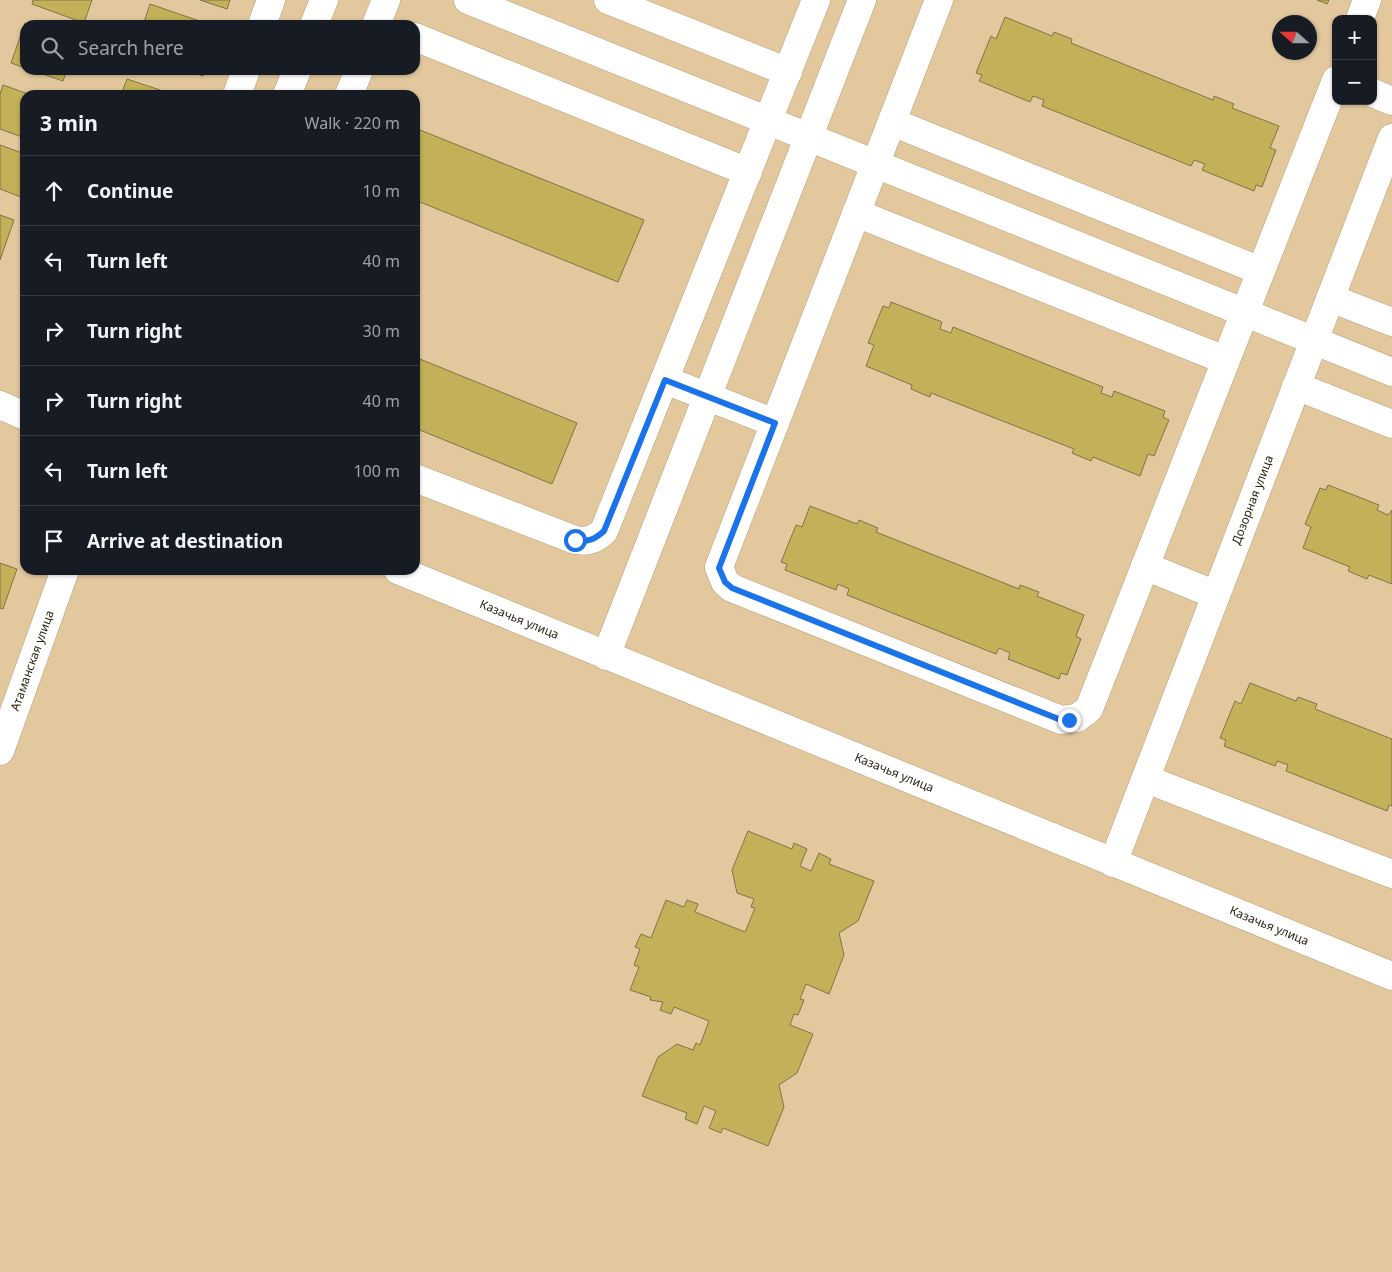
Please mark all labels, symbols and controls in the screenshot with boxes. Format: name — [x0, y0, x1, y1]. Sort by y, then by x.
north arrow — [1272, 15, 1317, 60]
map controls — [1332, 15, 1377, 105]
button: + — [1332, 15, 1377, 60]
search box — [20, 20, 420, 75]
icon: search — [38, 34, 66, 62]
text: Search here — [78, 35, 184, 61]
button: − — [1332, 60, 1377, 105]
text: 3 min — [40, 109, 98, 137]
text: Walk · 220 m — [305, 112, 400, 134]
icon: ahead — [40, 177, 68, 205]
text: Continue — [87, 178, 173, 204]
text: 10 m — [363, 180, 400, 202]
icon: left — [40, 247, 68, 275]
text: Turn left — [87, 248, 168, 274]
text: 40 m — [363, 250, 400, 272]
icon: right — [40, 317, 68, 345]
text: Turn right — [87, 318, 182, 344]
text: 30 m — [363, 320, 400, 342]
icon: right — [40, 387, 68, 415]
text: Turn right — [87, 388, 182, 414]
text: 40 m — [363, 390, 400, 412]
street label: Дозорная улица — [1227, 453, 1277, 547]
icon: left — [40, 457, 68, 485]
text: Turn left — [87, 458, 168, 484]
text: 100 m — [353, 460, 400, 482]
icon: arrive — [40, 527, 68, 555]
text: Arrive at destination — [87, 528, 283, 554]
route start — [564, 529, 587, 552]
street label: Казачья улица — [477, 595, 562, 643]
street label: Атаманская улица — [6, 608, 58, 713]
route end — [1058, 709, 1081, 732]
street label: Казачья улица — [852, 748, 937, 796]
street label: Казачья улица — [1227, 902, 1311, 949]

